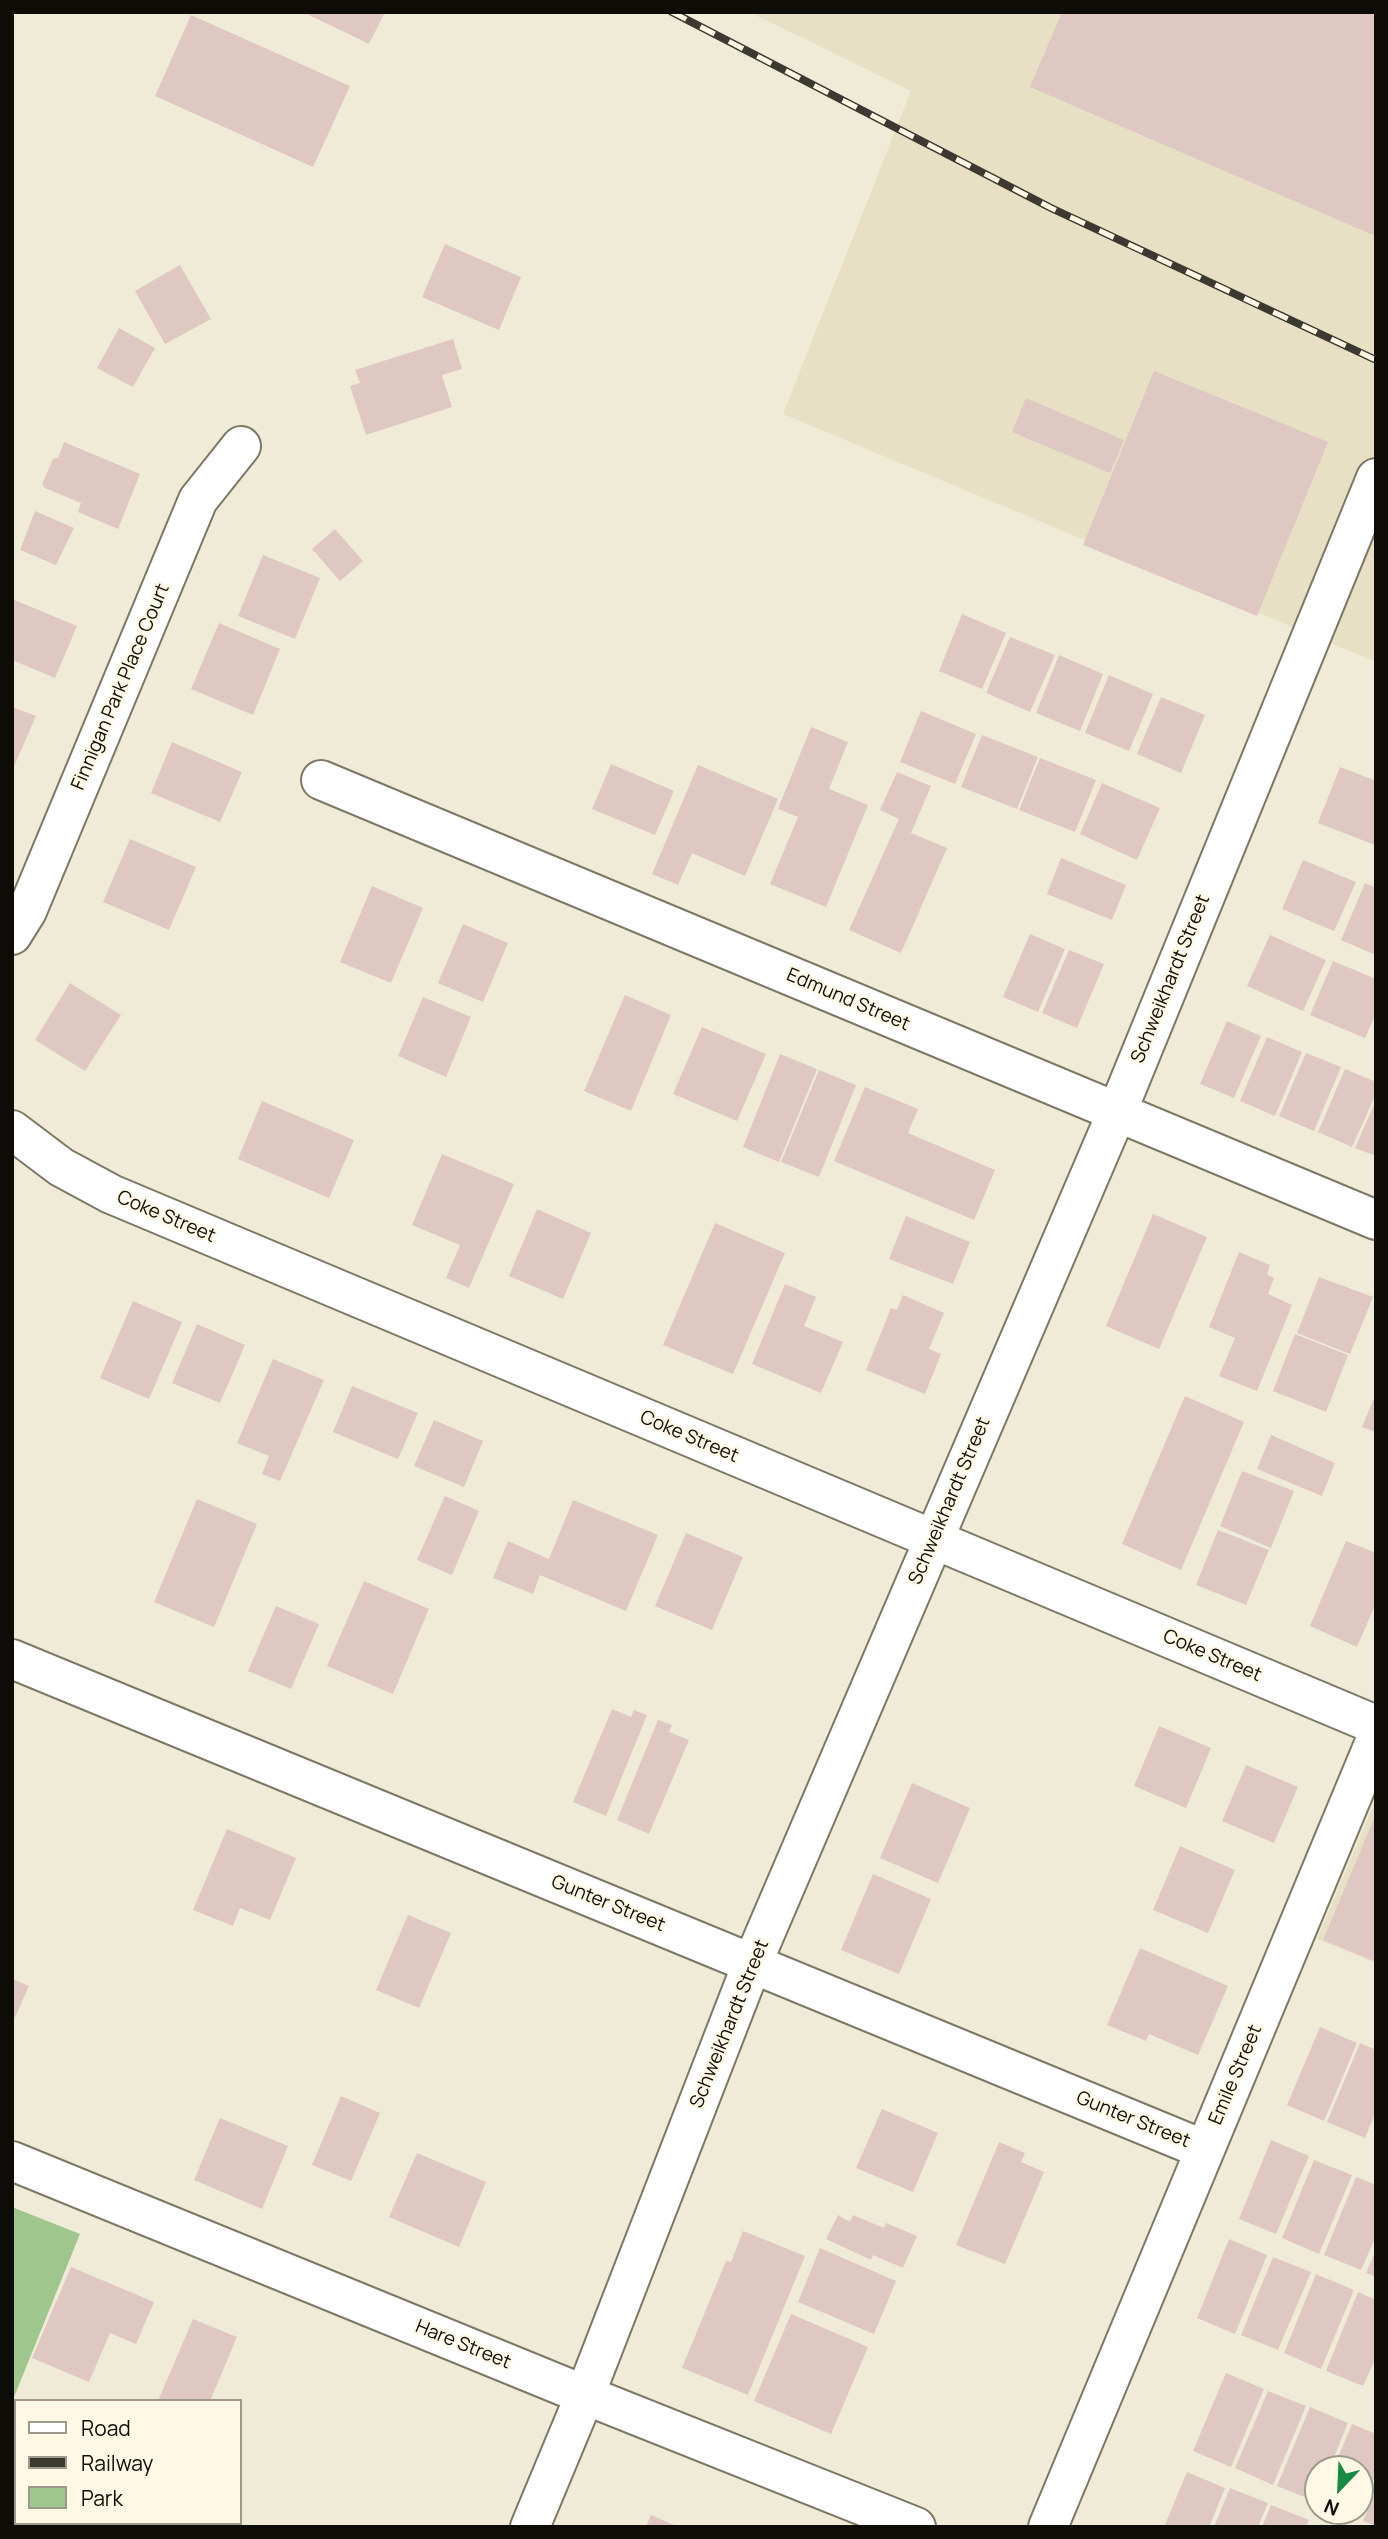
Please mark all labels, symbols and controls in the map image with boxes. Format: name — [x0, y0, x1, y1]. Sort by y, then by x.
street label: Finnigan Park Place Court — [67, 580, 175, 794]
street label: Schweikhardt Street — [1127, 891, 1215, 1067]
street label: Edmund Street — [783, 964, 913, 1036]
street label: Coke Street — [113, 1186, 219, 1248]
street label: Coke Street — [636, 1406, 742, 1468]
street label: Schweikhardt Street — [904, 1414, 996, 1588]
street label: Coke Street — [1159, 1625, 1265, 1687]
street label: Gunter Street — [548, 1871, 668, 1937]
street label: Schweikhardt Street — [686, 1936, 774, 2112]
street label: Emile Street — [1205, 2022, 1267, 2128]
street label: Gunter Street — [1073, 2087, 1193, 2153]
street label: Hare Street — [412, 2316, 514, 2374]
legend — [14, 2399, 242, 2525]
text: Road — [81, 2414, 131, 2442]
text: Railway — [81, 2449, 153, 2477]
north arrow — [1304, 2455, 1374, 2525]
text: Park — [81, 2484, 123, 2512]
text: N — [1320, 2493, 1343, 2522]

